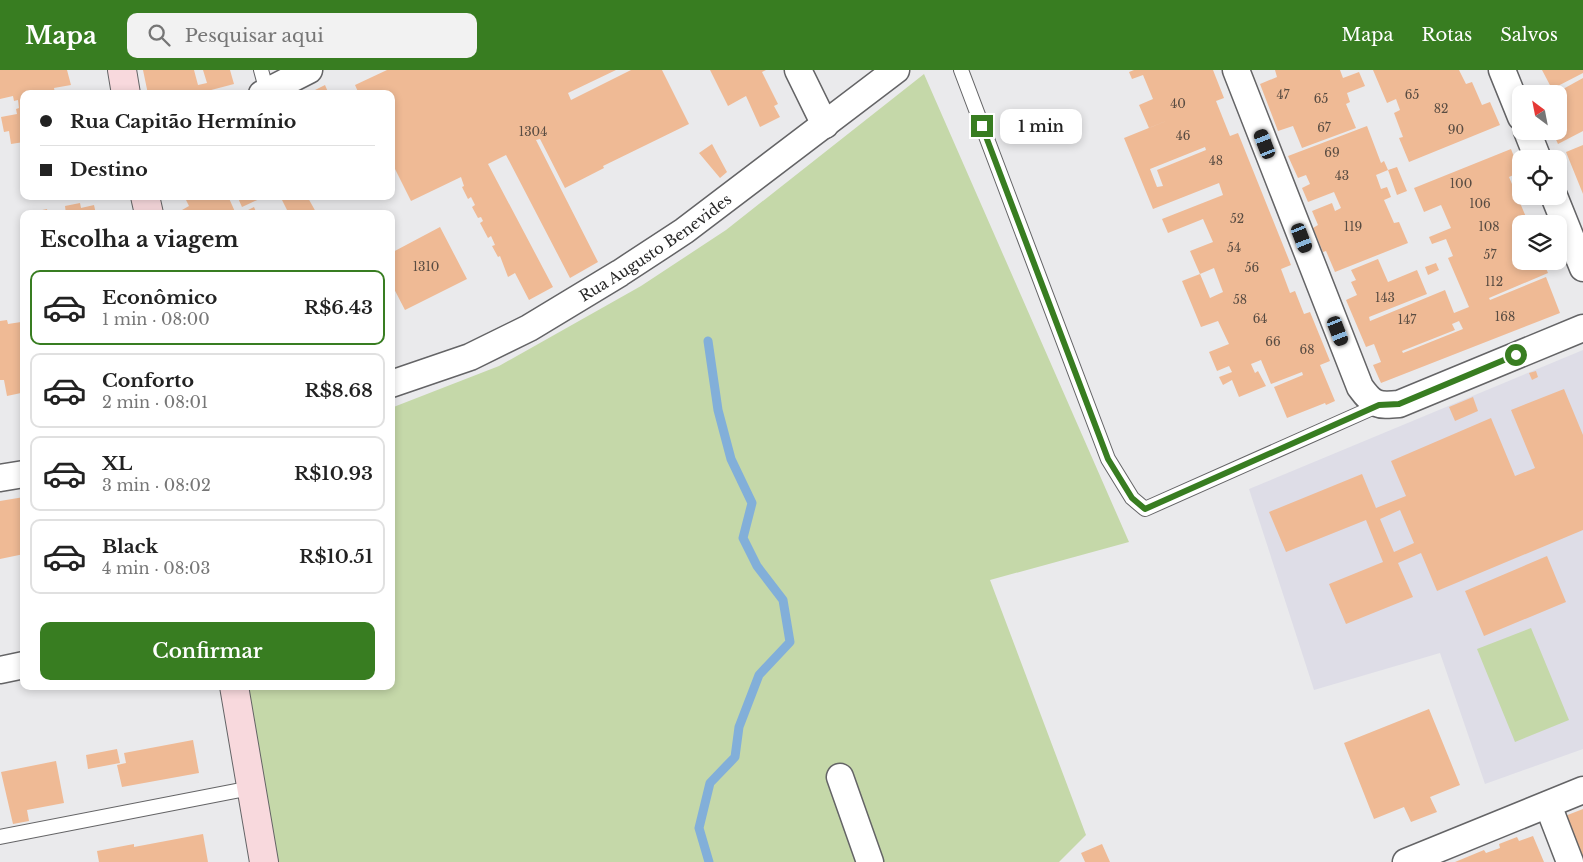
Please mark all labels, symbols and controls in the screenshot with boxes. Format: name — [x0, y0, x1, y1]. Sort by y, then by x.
search box — [127, 13, 477, 58]
text: Mapa — [25, 21, 97, 50]
icon: search — [145, 21, 173, 49]
text: Pesquisar aqui — [185, 24, 324, 47]
text: Mapa — [1342, 24, 1393, 46]
text: Rotas — [1421, 24, 1472, 46]
text: Salvos — [1500, 24, 1558, 46]
north arrow — [1512, 85, 1568, 140]
map controls — [1512, 85, 1567, 270]
house number: 47 — [1276, 87, 1290, 102]
house number: 65 — [1405, 87, 1419, 102]
house number: 65 — [1314, 91, 1328, 106]
house number: 40 — [1170, 96, 1186, 111]
house number: 82 — [1434, 101, 1448, 116]
callout: 1 min — [1000, 108, 1082, 144]
text: Rua Capitão Hermínio — [70, 110, 296, 133]
route end — [971, 115, 993, 137]
text: 1 min — [1018, 116, 1064, 136]
house number: 67 — [1317, 120, 1332, 135]
house number: 90 — [1448, 122, 1464, 137]
house number: 1304 — [519, 124, 547, 139]
car — [1252, 127, 1277, 161]
house number: 46 — [1176, 128, 1191, 143]
house number: 69 — [1324, 145, 1340, 160]
button: locate — [1512, 150, 1567, 205]
house number: 48 — [1209, 153, 1223, 168]
text: Destino — [70, 158, 148, 181]
house number: 43 — [1335, 168, 1349, 183]
house number: 100 — [1450, 176, 1472, 191]
street label: Rua Augusto Benevides — [575, 189, 735, 305]
house number: 106 — [1469, 196, 1491, 211]
house number: 52 — [1230, 211, 1244, 226]
button: layers — [1512, 215, 1567, 270]
house number: 119 — [1344, 219, 1362, 234]
house number: 108 — [1478, 219, 1500, 234]
car — [1289, 221, 1314, 255]
text: Escolha a viagem — [40, 226, 239, 253]
house number: 54 — [1227, 240, 1241, 255]
house number: 57 — [1484, 247, 1497, 262]
house number: 1310 — [413, 259, 439, 274]
house number: 56 — [1245, 260, 1260, 275]
house number: 112 — [1485, 274, 1503, 289]
icon: car — [42, 285, 87, 330]
text: Econômico — [102, 286, 217, 309]
house number: 143 — [1375, 290, 1395, 305]
house number: 58 — [1233, 292, 1247, 307]
text: R$6.43 — [304, 296, 373, 319]
text: 1 min · 08:00 — [102, 309, 210, 329]
house number: 168 — [1495, 309, 1515, 324]
house number: 64 — [1253, 311, 1267, 326]
house number: 147 — [1398, 312, 1417, 327]
car — [1325, 314, 1350, 348]
house number: 66 — [1265, 334, 1281, 349]
house number: 68 — [1300, 342, 1315, 357]
route start — [1505, 344, 1527, 366]
icon: car — [42, 368, 87, 413]
text: Conforto — [102, 369, 194, 392]
text: R$8.68 — [304, 379, 373, 402]
text: 2 min · 08:01 — [102, 392, 208, 412]
icon: car — [42, 451, 87, 496]
text: XL — [102, 452, 132, 475]
text: R$10.93 — [294, 462, 373, 485]
text: 3 min · 08:02 — [102, 475, 211, 495]
icon: car — [42, 534, 87, 579]
text: Black — [102, 535, 158, 558]
text: R$10.51 — [299, 545, 373, 568]
text: 4 min · 08:03 — [102, 558, 210, 578]
button: Confirmar — [40, 622, 375, 680]

